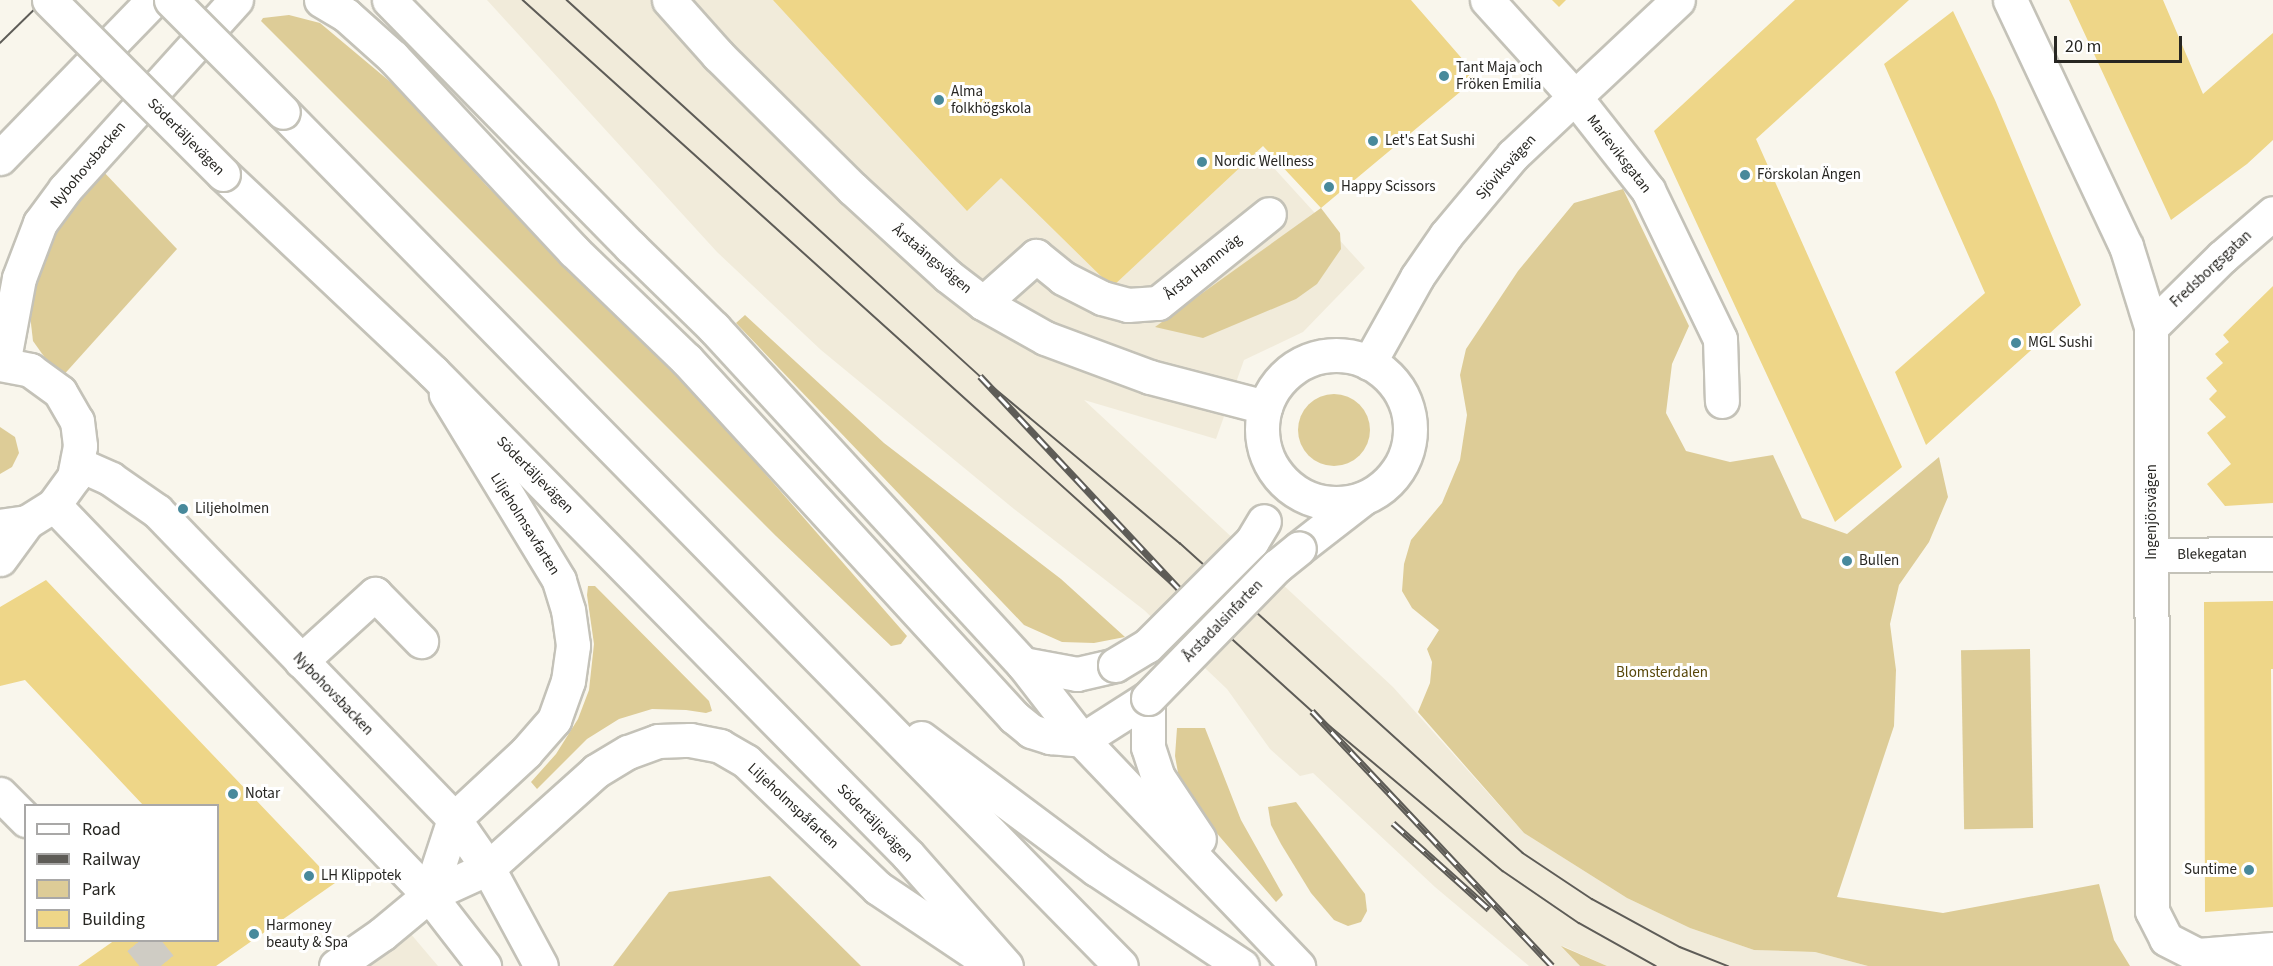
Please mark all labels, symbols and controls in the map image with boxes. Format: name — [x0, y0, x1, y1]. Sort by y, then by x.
scale bar — [2057, 24, 2184, 62]
text: 20 m — [2065, 34, 2101, 59]
place label: Tant Maja och Fröken Emilia — [1456, 58, 1543, 93]
marker: Tant Maja och Fröken Emilia — [1437, 69, 1451, 83]
place label: Alma folkhögskola — [951, 82, 1031, 117]
marker: Alma folkhögskola — [932, 93, 946, 107]
street label: Södertäljevägen — [144, 95, 228, 179]
street label: Marieviksgatan — [1583, 111, 1655, 197]
street label: Nybohovsbacken — [46, 118, 130, 212]
street label: Sjöviksvägen — [1472, 131, 1540, 203]
place label: Let's Eat Sushi — [1385, 132, 1475, 150]
marker: Let's Eat Sushi — [1366, 134, 1380, 148]
place label: Nordic Wellness — [1214, 153, 1314, 171]
marker: Nordic Wellness — [1195, 155, 1209, 169]
place label: Förskolan Ängen — [1757, 166, 1861, 184]
marker: Förskolan Ängen — [1738, 168, 1752, 182]
place label: Happy Scissors — [1341, 178, 1436, 196]
marker: Happy Scissors — [1322, 180, 1336, 194]
street label: Årstaängsvägen — [888, 220, 976, 298]
street label: Fredsborgsgatan — [2167, 227, 2255, 311]
street label: Årsta Hamnväg — [1161, 230, 1245, 304]
place label: MGL Sushi — [2028, 334, 2093, 352]
marker: MGL Sushi — [2009, 336, 2023, 350]
street label: Södertäljevägen — [493, 433, 577, 517]
street label: Ingenjörsvägen — [2143, 464, 2161, 560]
street label: Liljeholmsavfarten — [486, 470, 564, 578]
place label: Liljeholmen — [195, 500, 269, 518]
marker: Liljeholmen — [176, 502, 190, 516]
street label: Blekegatan — [2177, 544, 2247, 564]
place label: Bullen — [1859, 552, 1899, 570]
marker: Bullen — [1840, 554, 1854, 568]
street label: Årstadalsinfarten — [1179, 576, 1267, 666]
street label: Nybohovsbacken — [289, 649, 377, 739]
park label: Blomsterdalen — [1616, 664, 1708, 682]
street label: Liljeholmspåfarten — [744, 759, 842, 853]
street label: Södertäljevägen — [833, 780, 917, 866]
place label: Notar — [245, 785, 280, 803]
marker: Notar — [226, 787, 240, 801]
legend — [24, 804, 219, 942]
text: Road — [82, 817, 121, 842]
text: Railway — [82, 847, 141, 872]
place label: Suntime — [2184, 861, 2237, 879]
marker: Suntime — [2242, 863, 2256, 877]
place label: LH Klippotek — [321, 867, 402, 885]
marker: LH Klippotek — [302, 869, 316, 883]
text: Park — [82, 877, 116, 902]
text: Building — [82, 907, 145, 932]
place label: Harmoney beauty & Spa — [266, 916, 348, 951]
marker: Harmoney beauty & Spa — [247, 927, 261, 941]

